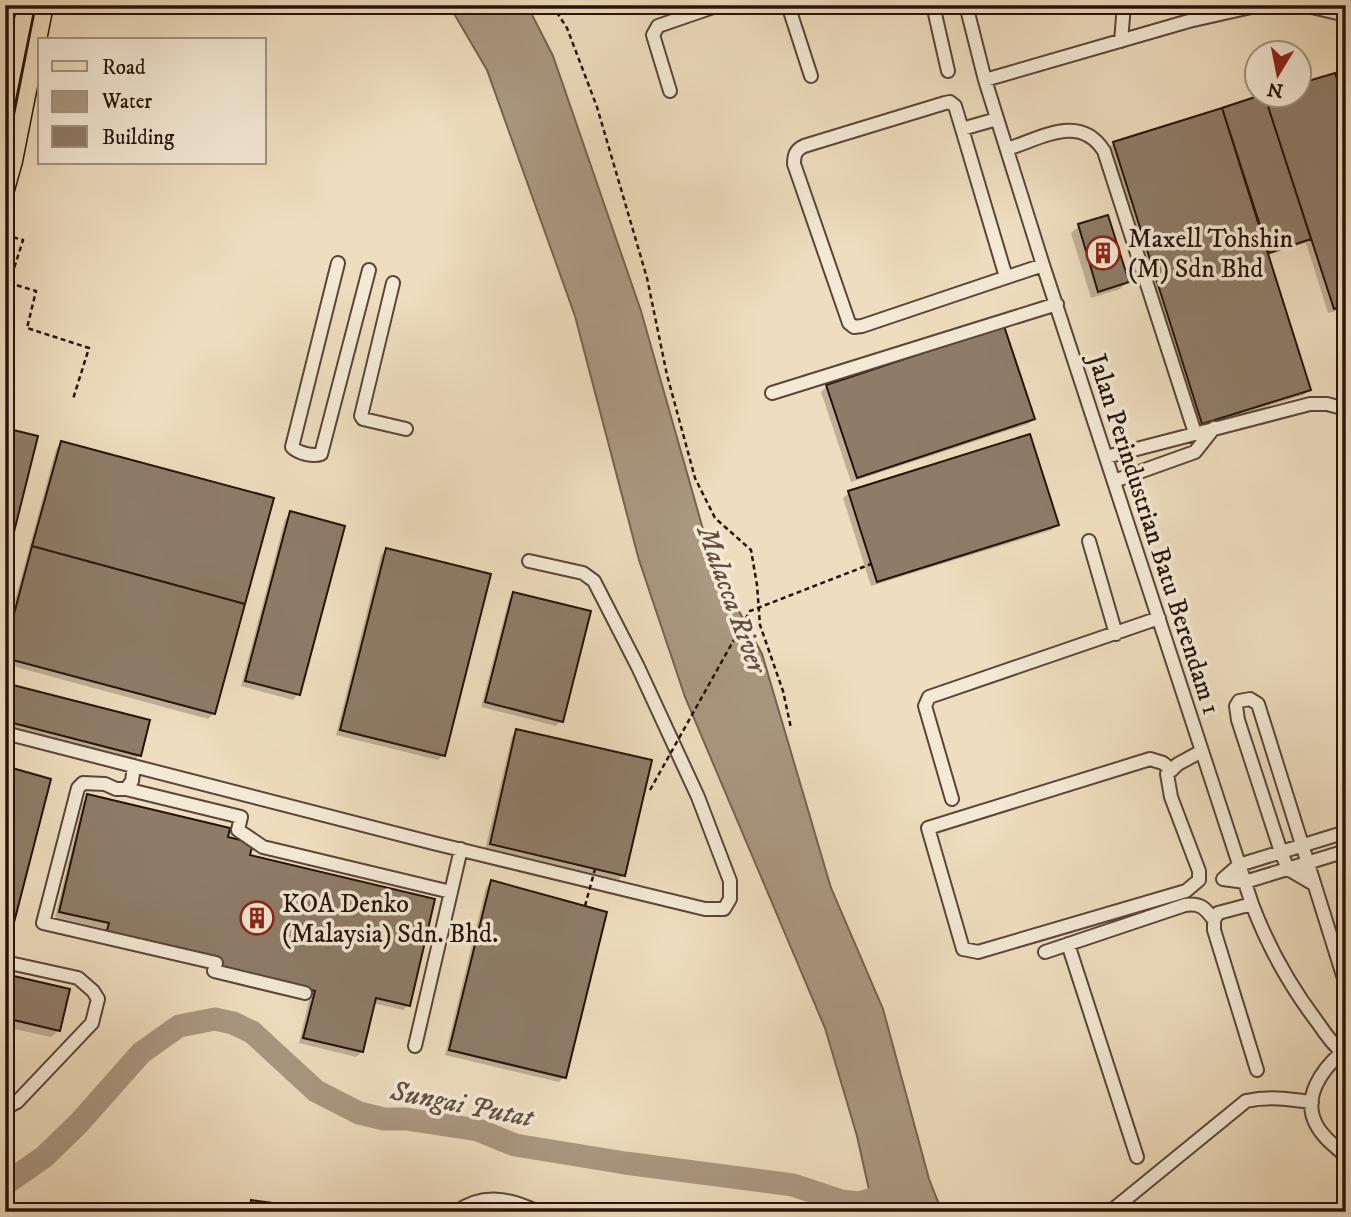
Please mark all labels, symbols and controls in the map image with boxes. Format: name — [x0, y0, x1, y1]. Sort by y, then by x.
legend — [38, 38, 266, 164]
north arrow — [1242, 38, 1312, 108]
text: Road — [102, 55, 146, 81]
text: N — [1265, 77, 1285, 102]
text: Water — [101, 89, 152, 115]
text: Building — [102, 125, 175, 151]
place label: Maxell Tohshin (M) Sdn Bhd — [1128, 223, 1294, 286]
building icon: Maxell Tohshin (M) Sdn Bhd — [1084, 234, 1122, 272]
street label: Jalan Perindustrian Batu Berendam 1 — [1079, 348, 1228, 719]
water label: Malacca River — [688, 519, 775, 680]
place label: KOA Denko (Malaysia) Sdn. Bhd. — [282, 888, 498, 951]
building icon: KOA Denko (Malaysia) Sdn. Bhd. — [238, 899, 276, 937]
water label: Sungai Putat — [387, 1073, 538, 1136]

